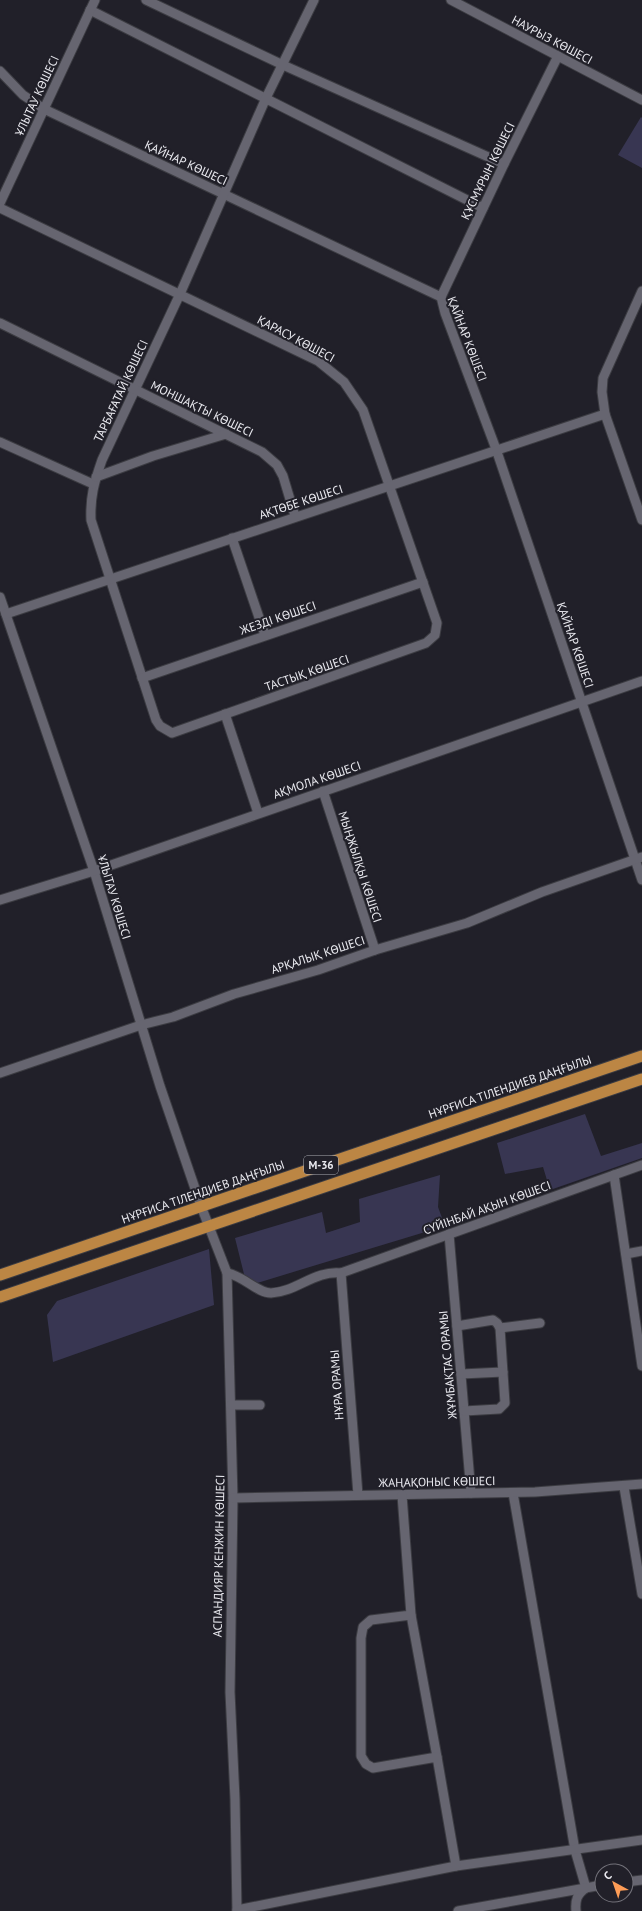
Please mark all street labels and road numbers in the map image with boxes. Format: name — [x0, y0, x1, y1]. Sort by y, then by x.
street label: НАУРЫЗ КӨШЕСІ — [509, 12, 595, 67]
street label: ҰЛЫТАУ КӨШЕСІ — [11, 53, 62, 139]
street label: ҚҰСМҰРЫН КӨШЕСІ — [457, 120, 518, 222]
street label: ҚАЙНАР КӨШЕСІ — [142, 137, 230, 188]
street label: ҚАЙНАР КӨШЕСІ — [444, 294, 491, 383]
street label: ҚАРАСУ КӨШЕСІ — [255, 312, 338, 365]
street label: ТАРБАҒАТАЙ КӨШЕСІ — [90, 337, 151, 444]
street label: МОНШАҚТЫ КӨШЕСІ — [148, 377, 256, 440]
street label: АҚТӨБЕ КӨШЕСІ — [257, 481, 345, 522]
street label: ЖЕЗДІ КӨШЕСІ — [237, 597, 318, 638]
street label: ҚАЙНАР КӨШЕСІ — [554, 600, 597, 690]
street label: ТАСТЫҚ КӨШЕСІ — [263, 651, 351, 694]
street label: АҚМОЛА КӨШЕСІ — [271, 757, 363, 802]
street label: МЫҢЖЫЛҚЫ КӨШЕСІ — [335, 809, 386, 924]
street label: ҰЛЫТАУ КӨШЕСІ — [95, 853, 134, 941]
street label: АРҚАЛЫҚ КӨШЕСІ — [269, 932, 367, 977]
street label: НҰРҒИСА ТІЛЕНДИЕВ ДАҢҒЫЛЫ — [426, 1052, 593, 1121]
road number: M-36 — [304, 1156, 338, 1174]
street label: НҰРҒИСА ТІЛЕНДИЕВ ДАҢҒЫЛЫ — [119, 1157, 286, 1226]
street label: СҮЙІНБАЙ АҚЫН КӨШЕСІ — [421, 1177, 553, 1238]
street label: ЖҰМБАҚТАС ОРАМЫ — [435, 1310, 460, 1421]
street label: НҰРА ОРАМЫ — [327, 1349, 346, 1421]
street label: ЖАҢАҚОНЫС КӨШЕСІ — [377, 1473, 496, 1490]
street label: АСПАНДИЯР КЕНЖИН КӨШЕСІ — [210, 1475, 227, 1637]

